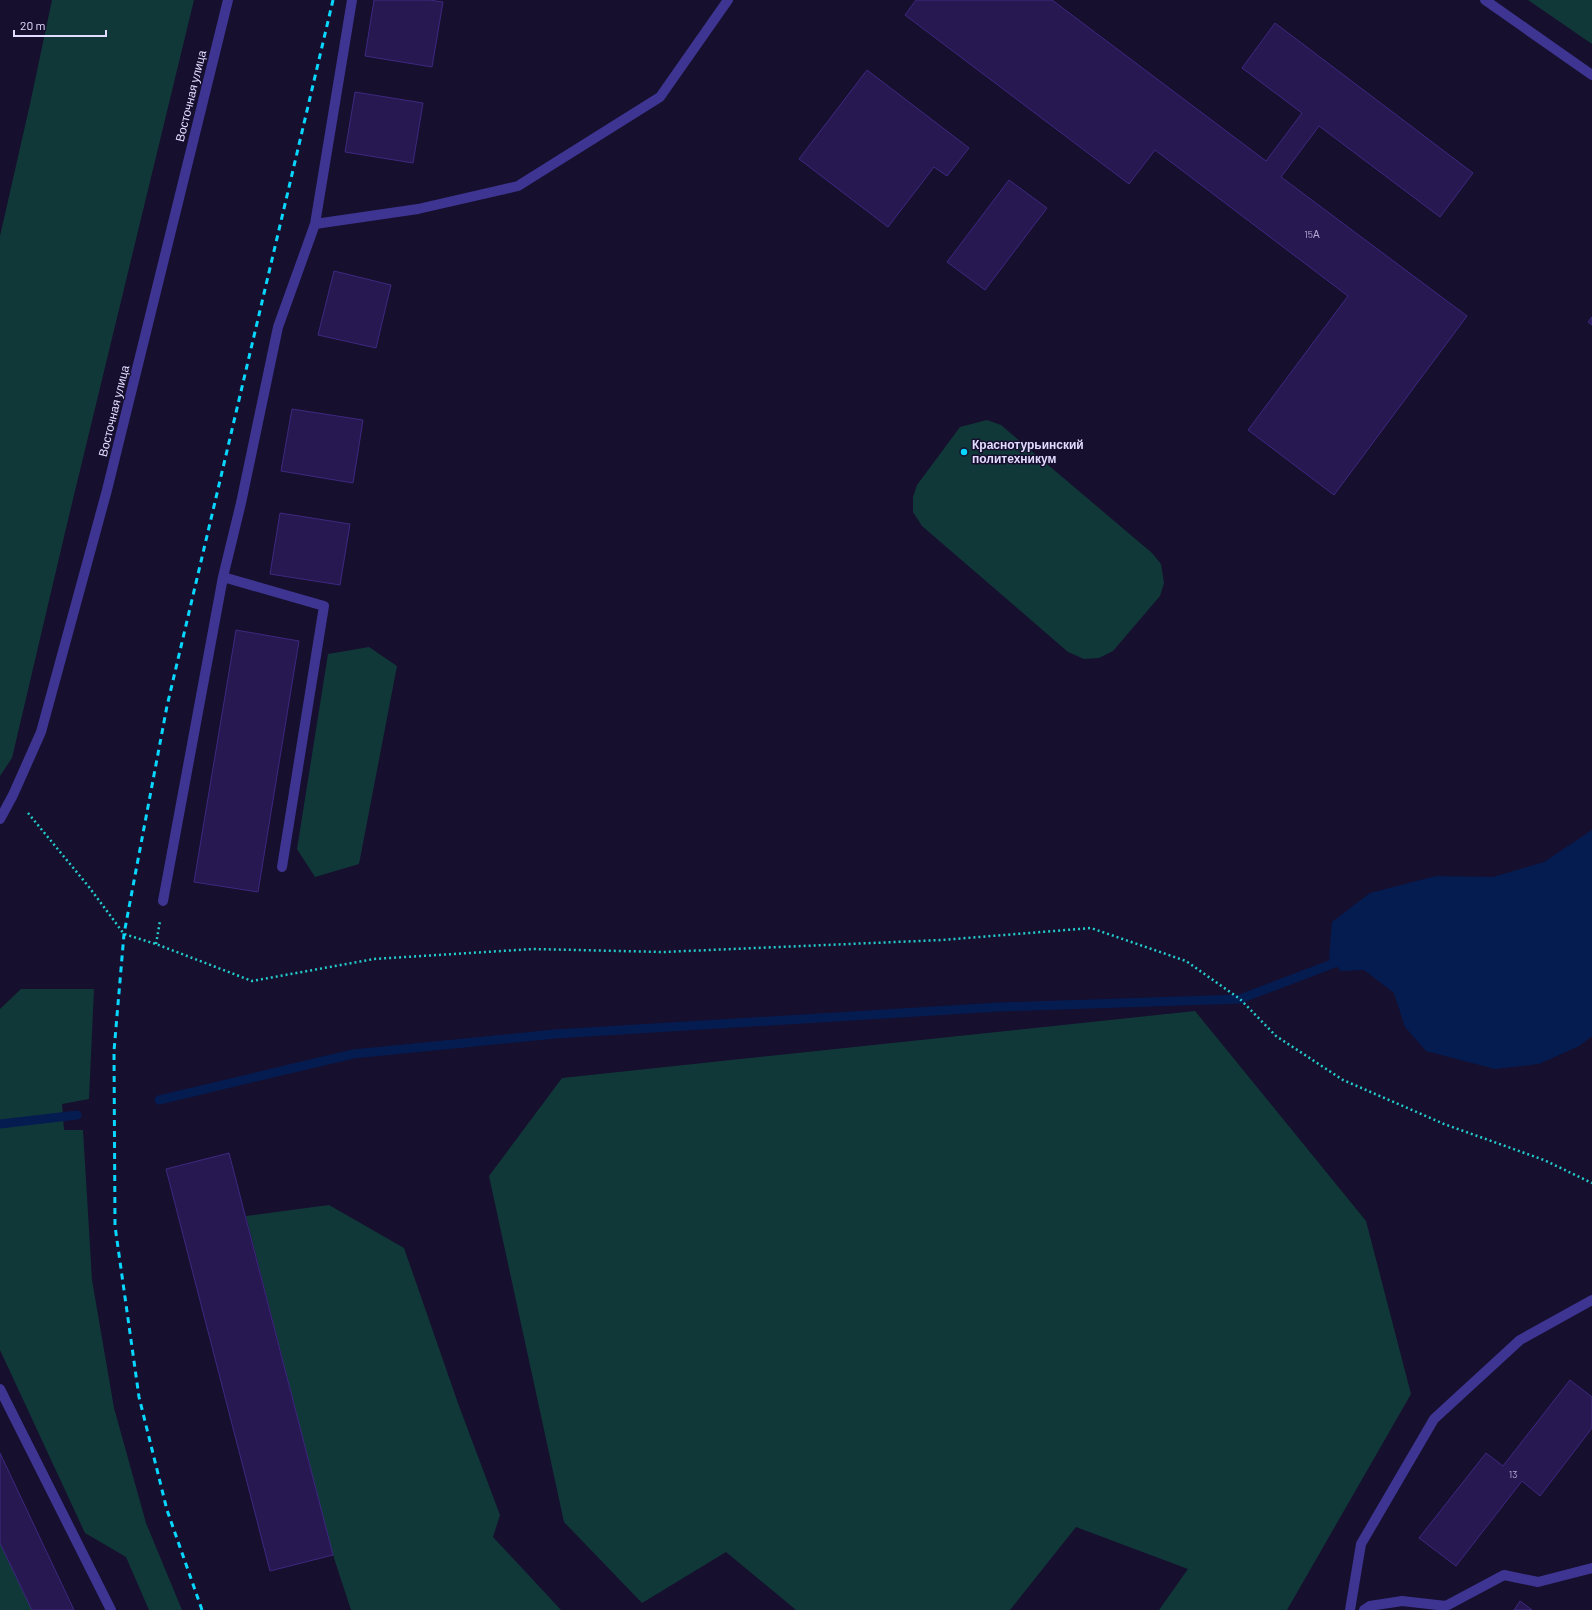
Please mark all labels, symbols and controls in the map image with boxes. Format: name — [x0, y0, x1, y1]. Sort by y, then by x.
scale bar — [14, 12, 106, 38]
text: 20 m — [20, 18, 46, 32]
street label: Восточная улица — [172, 48, 209, 143]
house number: 15А — [1304, 228, 1320, 240]
street label: Восточная улица — [95, 363, 132, 458]
place label: Краснотурьинский политехникум — [972, 437, 1084, 466]
marker: Краснотурьинский политехникум — [959, 447, 969, 457]
house number: 13 — [1509, 1468, 1517, 1480]

